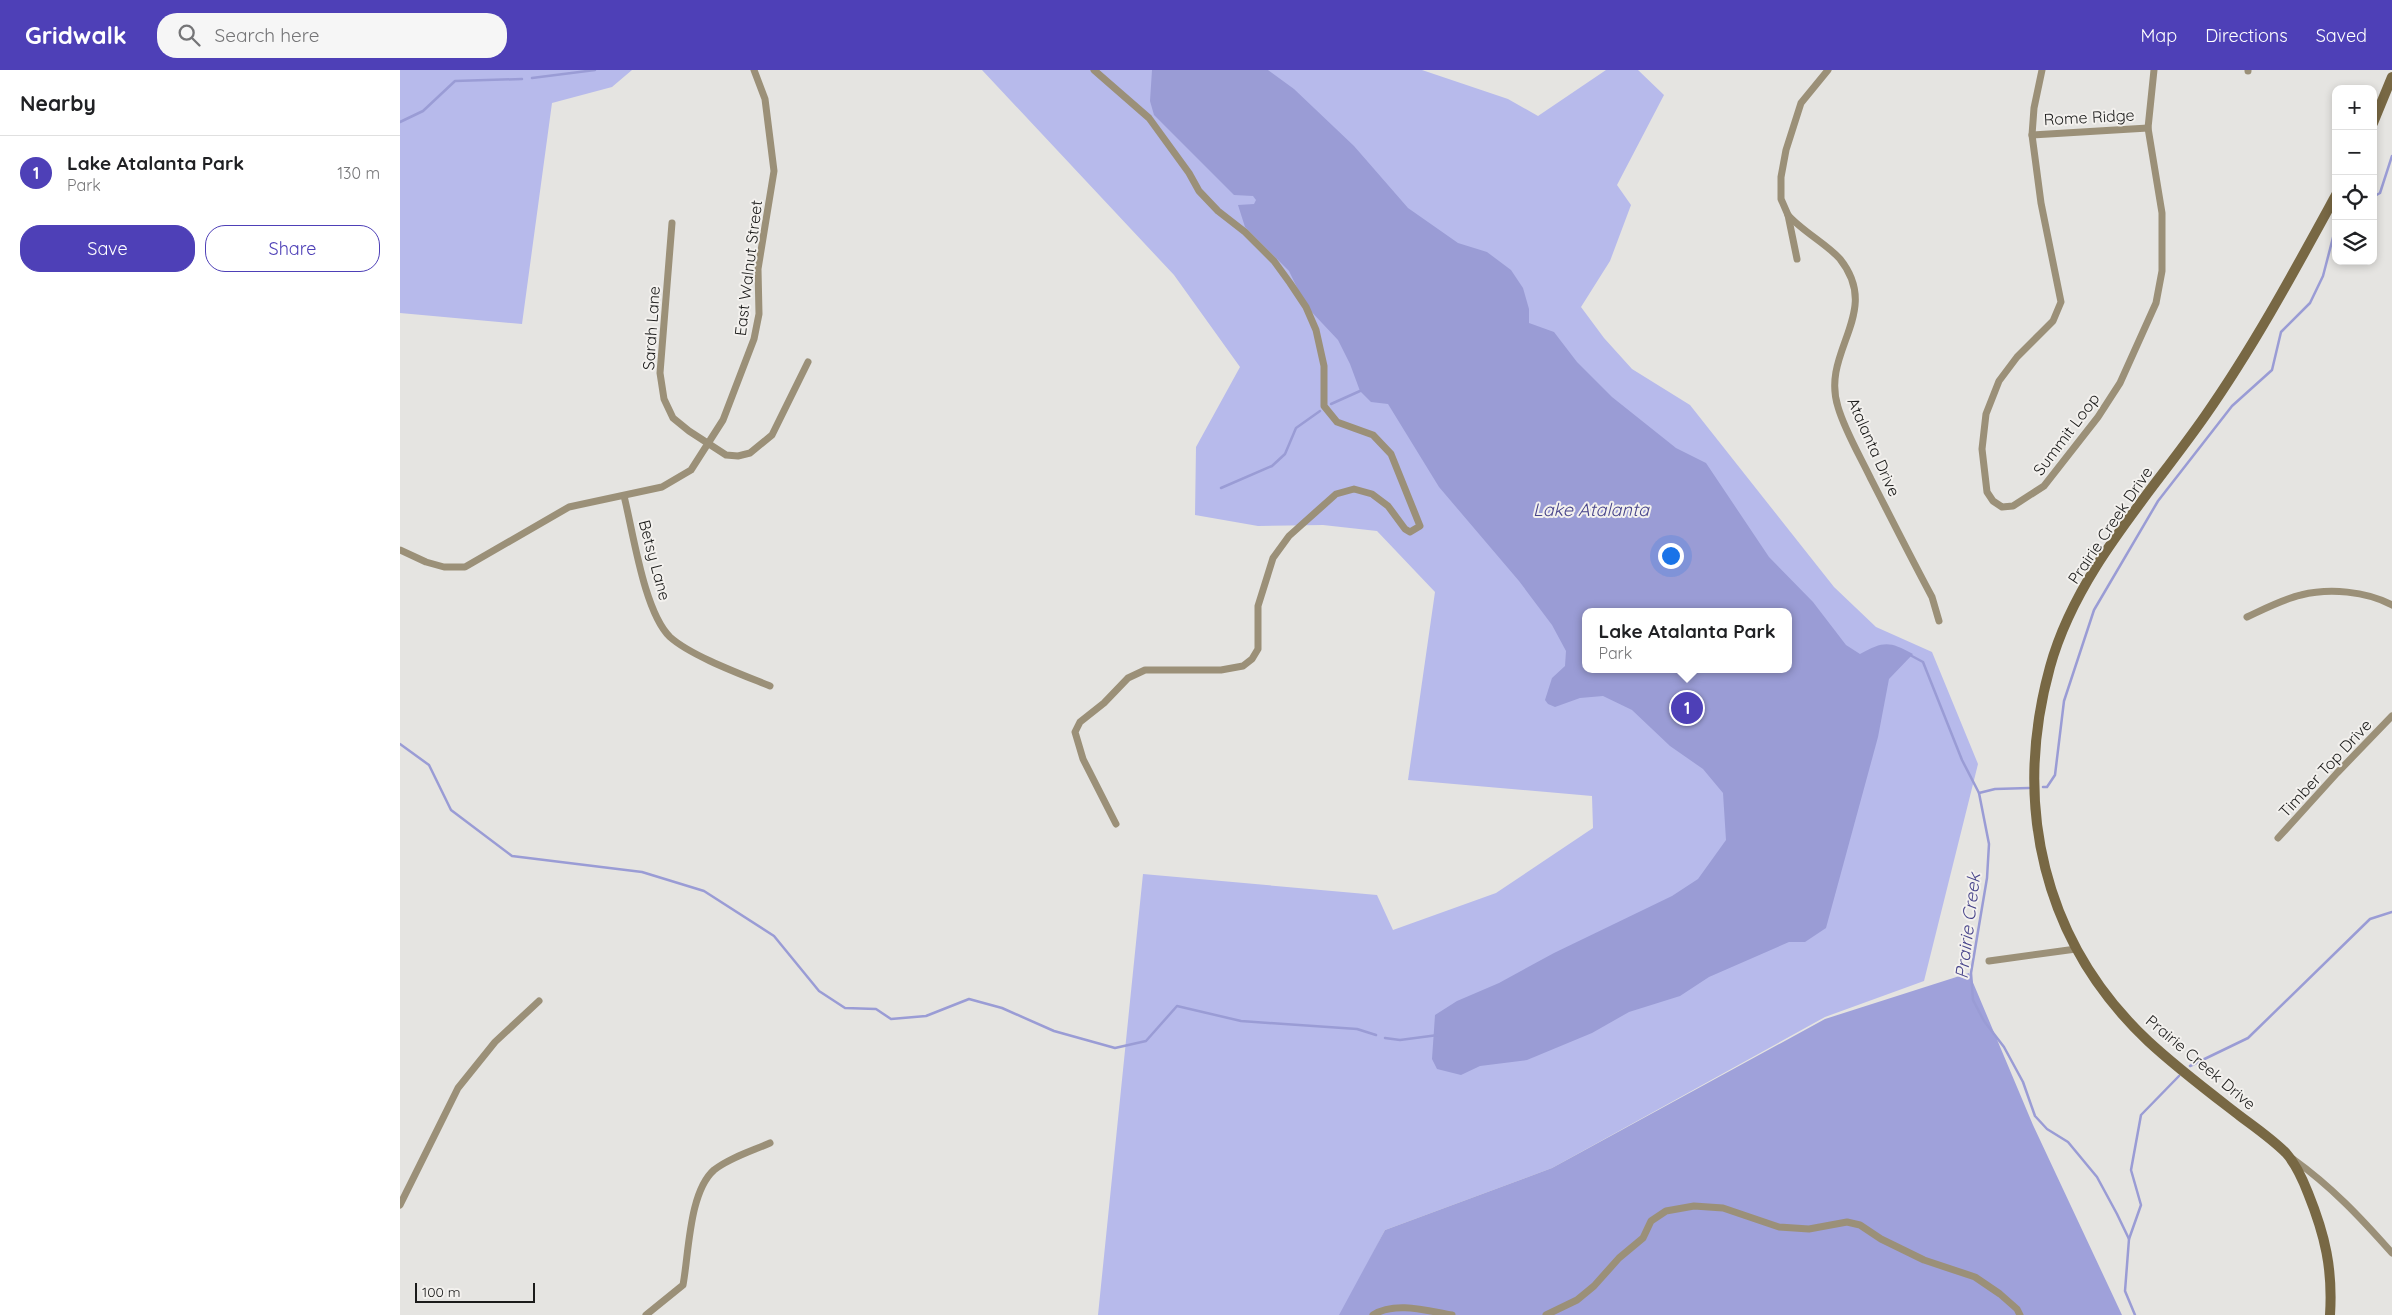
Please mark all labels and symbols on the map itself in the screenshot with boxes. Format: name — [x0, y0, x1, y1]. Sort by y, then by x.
street label: Rome Ridge — [2043, 105, 2135, 129]
street label: East Walnut Street — [730, 199, 766, 337]
street label: Sarah Lane — [638, 285, 664, 371]
street label: Summit Loop — [2029, 389, 2103, 479]
street label: Atalanta Drive — [1843, 395, 1905, 499]
street label: Prairie Creek Drive — [2063, 462, 2157, 588]
water label: Lake Atalanta — [1533, 498, 1650, 521]
street label: Betsy Lane — [635, 517, 675, 603]
your location — [1658, 543, 1684, 569]
pin: 1 — [1671, 689, 1703, 727]
street label: Timber Top Drive — [2274, 715, 2376, 821]
water label: Prairie Creek — [1950, 870, 1986, 980]
street label: Prairie Creek Drive — [2142, 1010, 2260, 1114]
scale bar — [415, 1280, 535, 1303]

